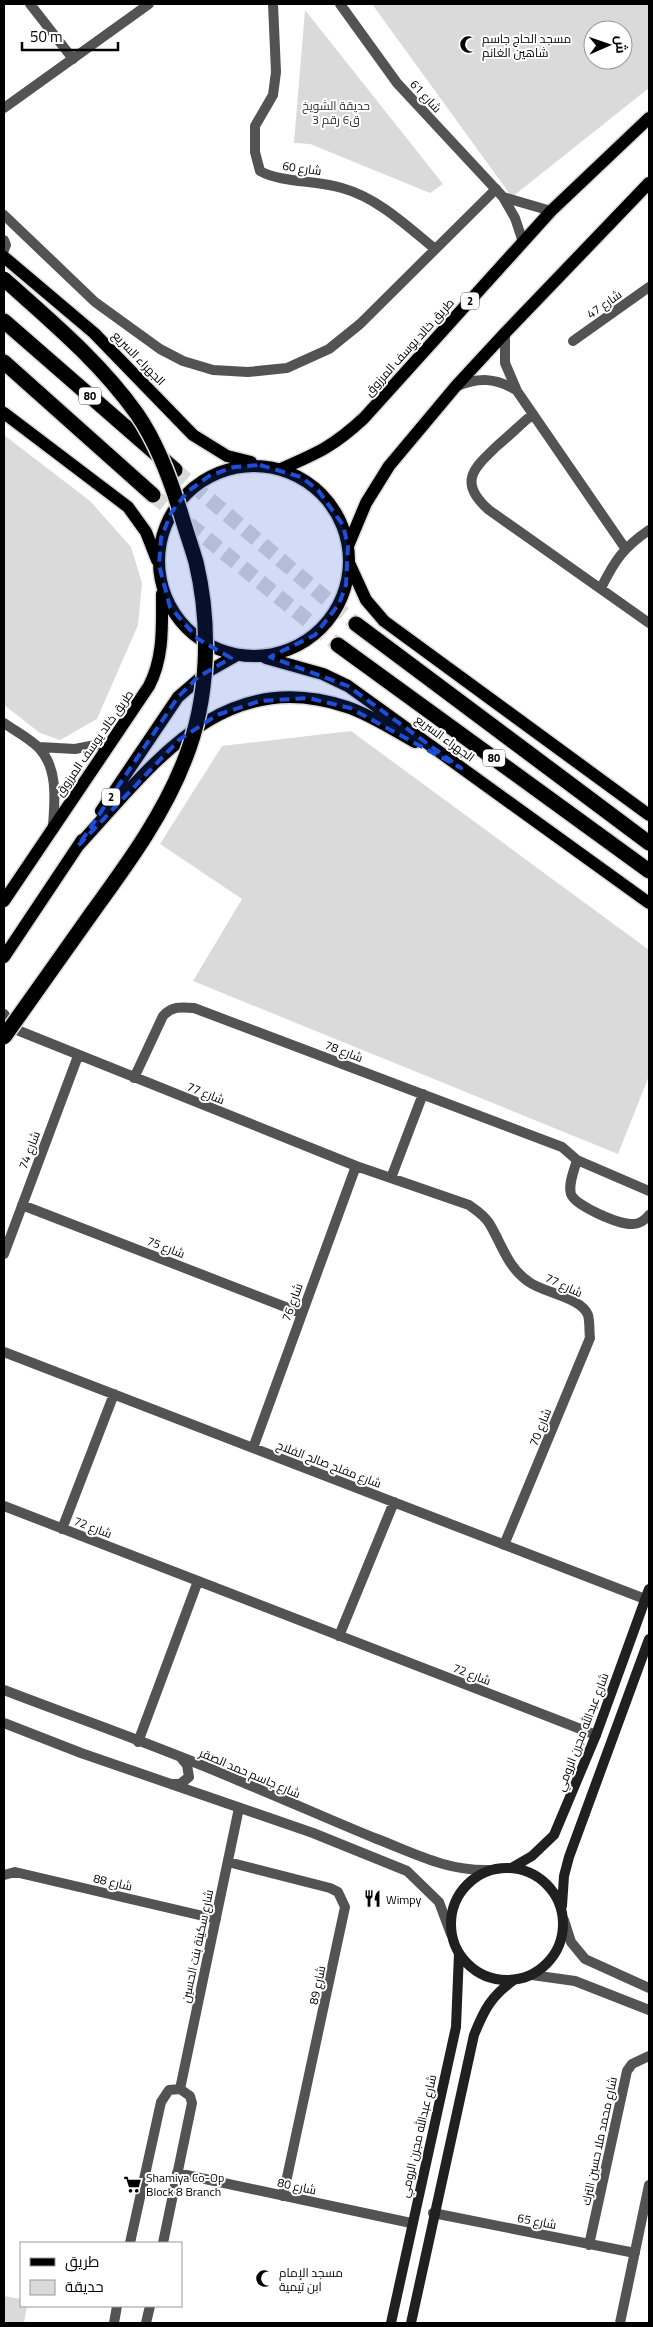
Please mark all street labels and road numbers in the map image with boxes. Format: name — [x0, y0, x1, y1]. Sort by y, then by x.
street label: شارع 61 — [406, 75, 446, 117]
street label: شارع 60 — [281, 156, 323, 180]
street label: شارع 47 — [582, 285, 626, 323]
road number: 2 — [461, 292, 479, 310]
street label: طريق خالد يوسف المرزوق — [360, 294, 458, 400]
street label: الجهراء السريع — [108, 326, 170, 390]
road number: 80 — [79, 388, 101, 404]
street label: طريق خالد يوسف المرزوق — [50, 686, 138, 800]
street label: الجهراء السريع — [411, 710, 479, 766]
road number: 80 — [483, 750, 505, 766]
road number: 2 — [102, 789, 120, 806]
street label: شارع 78 — [322, 1035, 366, 1067]
street label: شارع 77 — [184, 1077, 228, 1109]
street label: شارع 74 — [13, 1128, 45, 1172]
street label: شارع 75 — [144, 1231, 188, 1263]
street label: شارع 77 — [542, 1268, 586, 1302]
street label: شارع 76 — [276, 1280, 308, 1324]
street label: شارع 70 — [524, 1405, 556, 1449]
street label: شارع مفلح صالح الفلاح — [274, 1435, 384, 1493]
street label: شارع 72 — [71, 1511, 115, 1543]
street label: شارع 72 — [450, 1658, 494, 1690]
street label: شارع عبدالله مجرن الرومي — [551, 1670, 614, 1794]
street label: شارع جاسم حمد الصقر — [195, 1743, 304, 1803]
street label: شارع 88 — [92, 1868, 134, 1896]
street label: شارع سكينة بنت الحسين — [176, 1887, 218, 2004]
street label: شارع 89 — [304, 1964, 330, 2006]
street label: شارع عبدالله مجرن الرومي — [395, 2073, 442, 2200]
street label: شارع محمد ملا حسين الترك — [576, 2075, 622, 2207]
street label: شارع 80 — [276, 2173, 318, 2199]
street label: شارع 65 — [516, 2208, 558, 2234]

